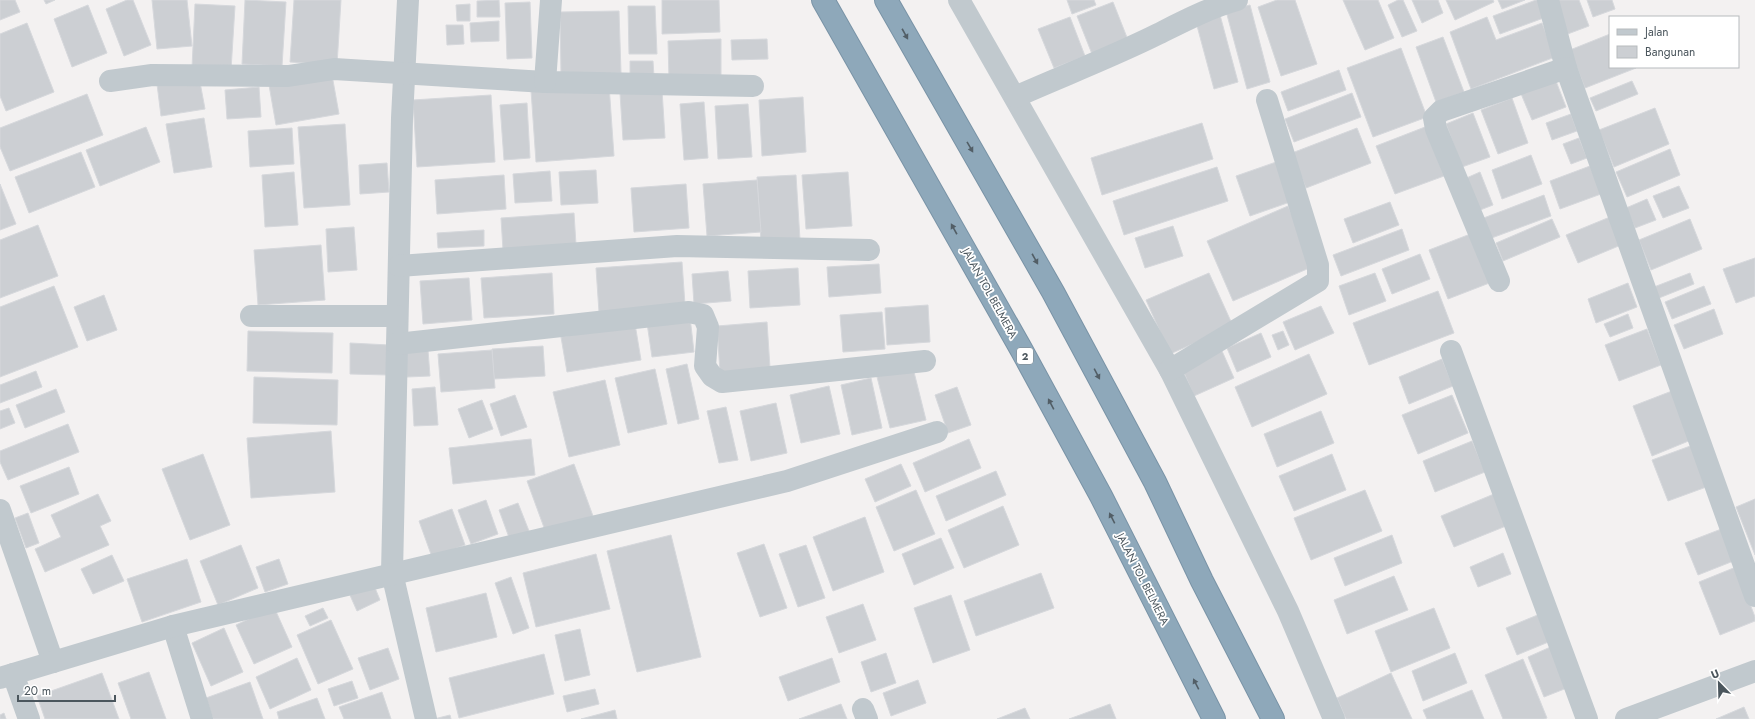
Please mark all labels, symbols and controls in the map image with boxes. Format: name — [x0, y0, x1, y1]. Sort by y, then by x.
legend — [1609, 16, 1739, 68]
text: Jalan — [1643, 23, 1668, 41]
one-way arrow — [902, 28, 908, 40]
text: Bangunan — [1645, 43, 1695, 61]
one-way arrow — [967, 141, 974, 152]
one-way arrow — [951, 223, 958, 235]
street label: JALAN TOL BELMERA — [957, 243, 1022, 342]
one-way arrow — [1031, 254, 1038, 265]
road number: 2 — [1017, 348, 1033, 364]
one-way arrow — [1093, 368, 1100, 380]
one-way arrow — [1048, 398, 1054, 410]
one-way arrow — [1109, 513, 1115, 524]
street label: JALAN TOL BELMERA — [1112, 528, 1173, 628]
north arrow — [1699, 663, 1739, 703]
text: U — [1708, 665, 1722, 683]
scale bar — [18, 677, 115, 703]
one-way arrow — [1193, 678, 1200, 690]
text: 20 m — [24, 682, 51, 700]

